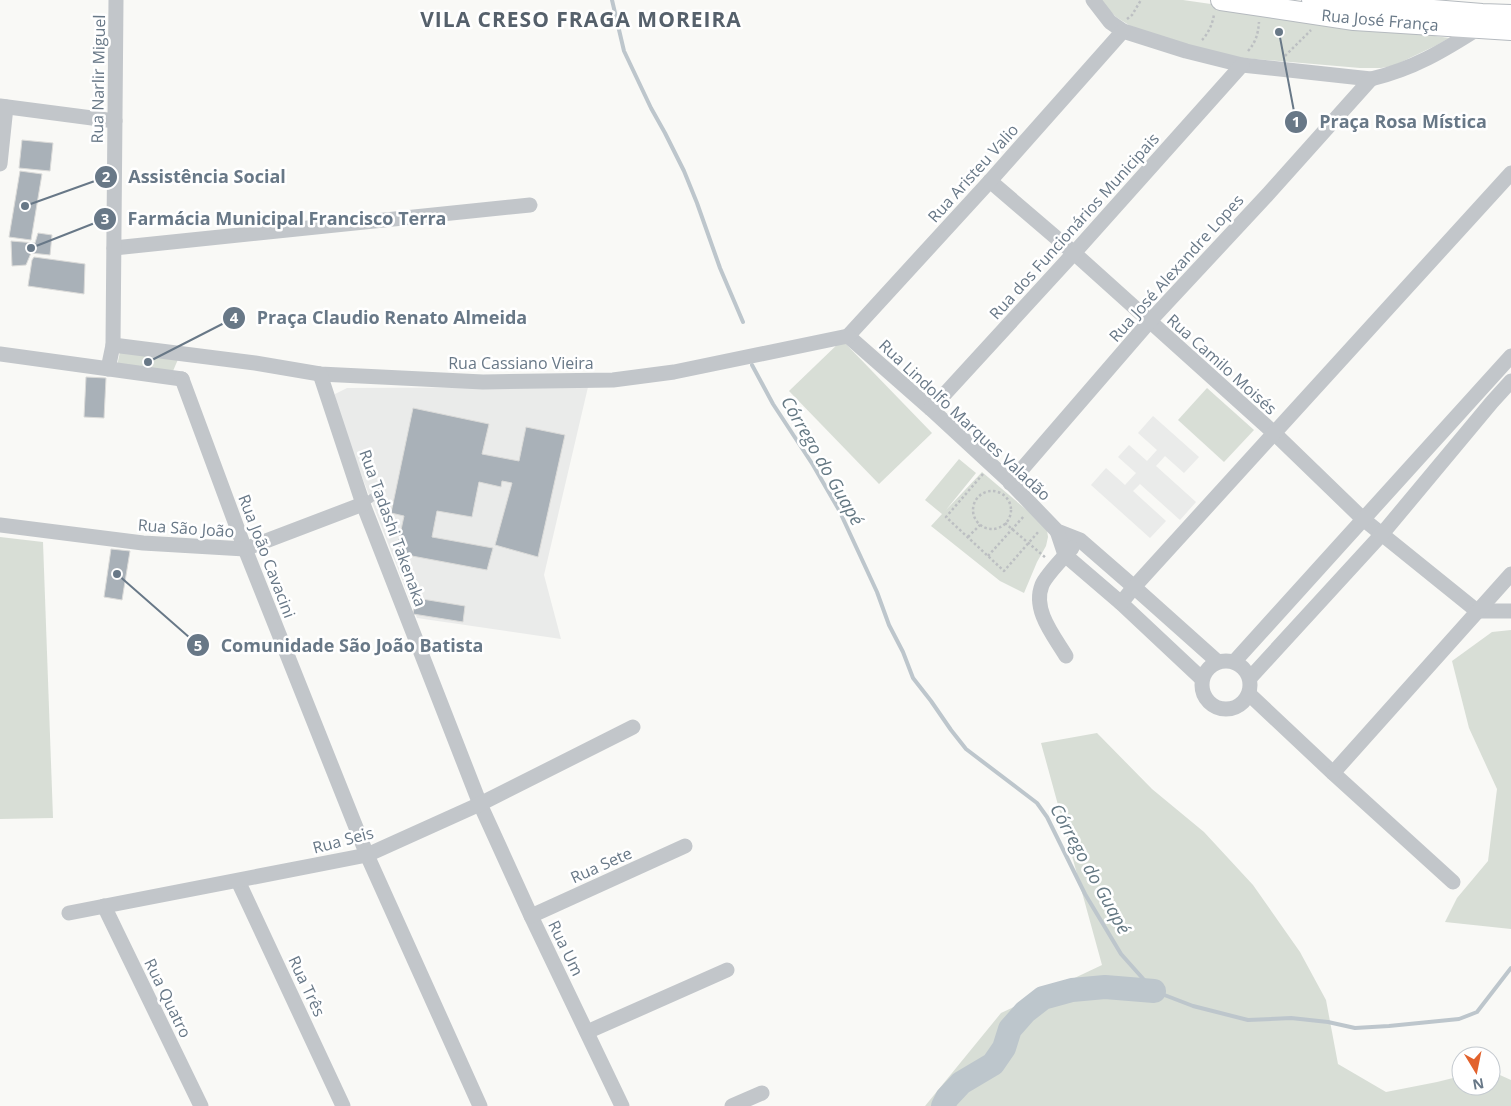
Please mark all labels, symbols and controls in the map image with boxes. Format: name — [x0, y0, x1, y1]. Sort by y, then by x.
street label: Rua José França — [1321, 4, 1439, 36]
district label: VILA CRESO FRAGA MOREIRA — [420, 5, 742, 33]
street label: Rua Narlir Miguel — [86, 14, 110, 144]
callout: Praça Rosa Mística — [1284, 105, 1496, 138]
text: Praça Rosa Mística — [1319, 109, 1487, 133]
text: 1 — [1292, 111, 1300, 131]
street label: Rua Aristeu Valio — [923, 119, 1023, 227]
street label: Rua dos Funcionários Municipais — [984, 128, 1164, 324]
callout: Assistência Social — [94, 161, 296, 194]
text: Assistência Social — [128, 164, 286, 188]
text: 2 — [102, 166, 111, 186]
street label: Rua José Alexandre Lopes — [1104, 189, 1248, 347]
callout: Farmácia Municipal Francisco Terra — [93, 202, 457, 235]
text: Farmácia Municipal Francisco Terra — [128, 206, 446, 230]
text: 3 — [101, 208, 109, 228]
callout: Praça Claudio Renato Almeida — [222, 301, 537, 334]
text: Praça Claudio Renato Almeida — [257, 305, 527, 329]
text: 4 — [230, 307, 239, 327]
street label: Rua Camilo Moisés — [1162, 309, 1282, 419]
street label: Rua Lindolfo Marques Valadão — [874, 334, 1056, 506]
street label: Rua Cassiano Vieira — [448, 352, 594, 374]
water label: Córrego do Guapé — [776, 392, 870, 529]
street label: Rua Tadashi Takenaka — [354, 446, 432, 610]
street label: Rua João Cavacini — [233, 491, 301, 621]
street label: Rua São João — [137, 514, 235, 542]
callout: Comunidade São João Batista — [185, 629, 493, 662]
text: Comunidade São João Batista — [221, 633, 483, 657]
text: 5 — [194, 635, 202, 655]
water label: Córrego do Guapé — [1045, 799, 1137, 938]
street label: Rua Seis — [310, 821, 376, 859]
street label: Rua Sete — [567, 842, 635, 888]
street label: Rua Um — [543, 917, 589, 979]
street label: Rua Três — [283, 952, 331, 1020]
street label: Rua Quatro — [139, 955, 197, 1041]
north arrow — [1451, 1046, 1501, 1096]
text: N — [1471, 1074, 1486, 1095]

